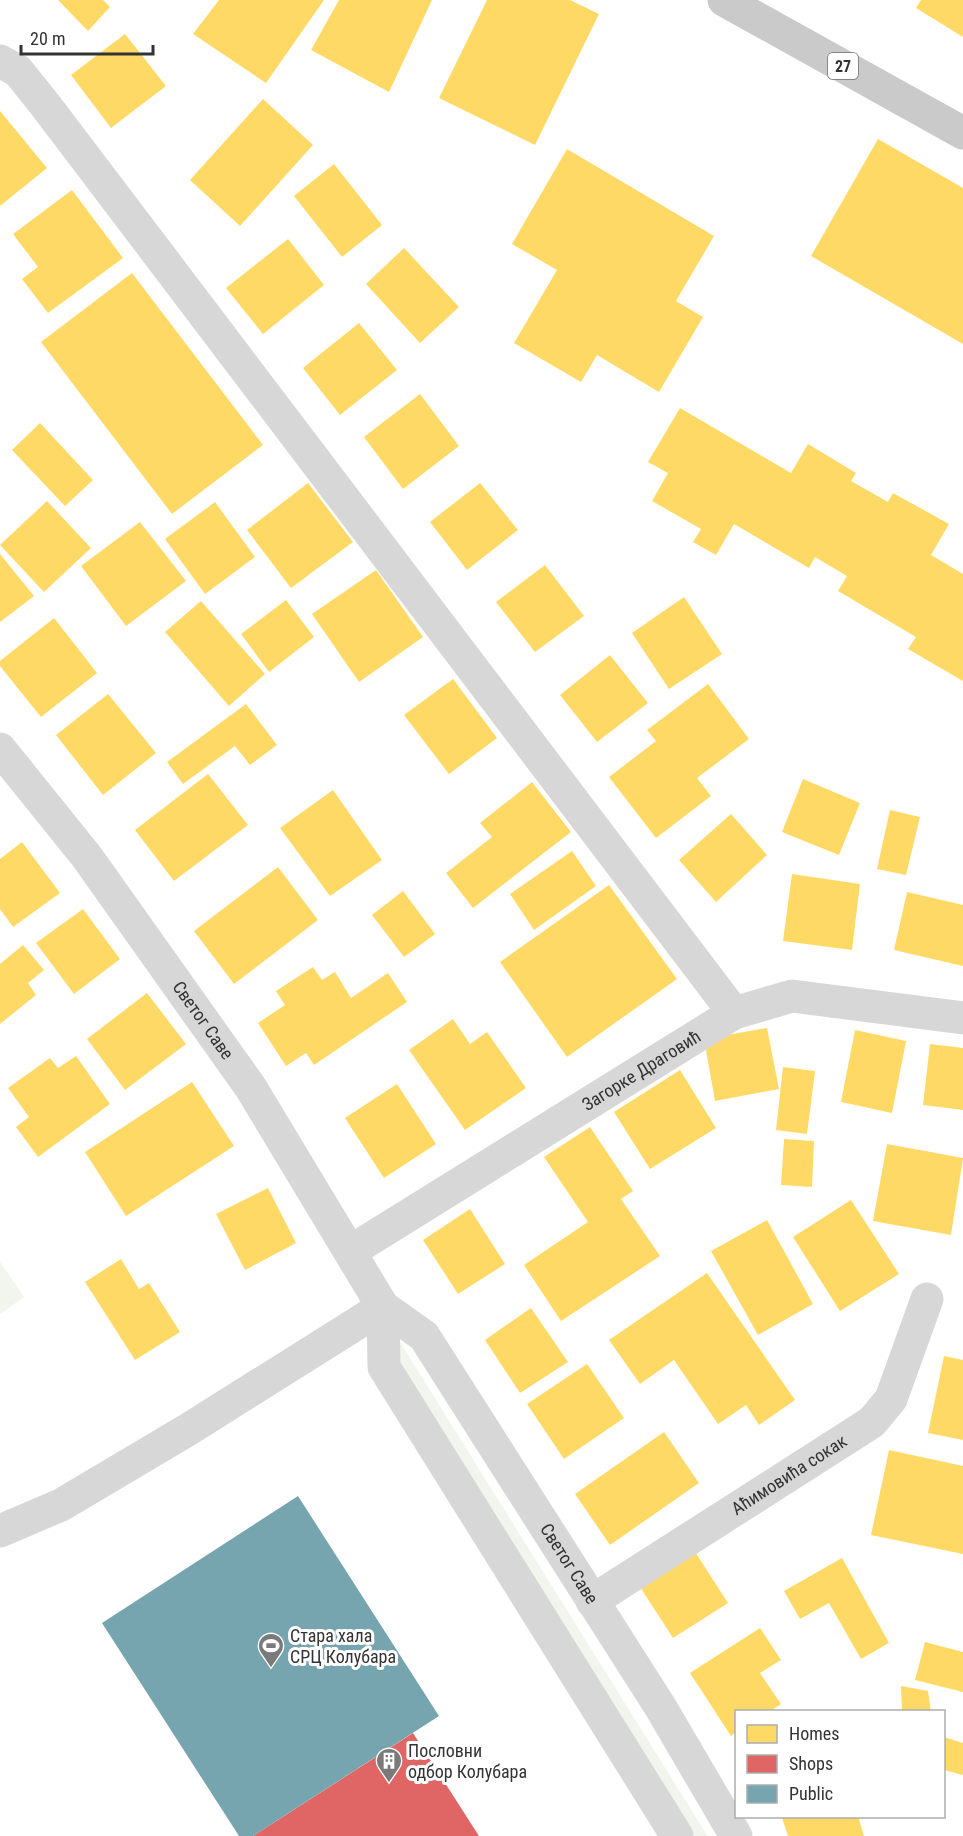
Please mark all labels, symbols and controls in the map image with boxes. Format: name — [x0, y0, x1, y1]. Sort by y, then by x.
scale bar — [21, 18, 153, 56]
text: 20 m — [30, 28, 65, 49]
road number: 27 — [828, 53, 858, 79]
street label: Светог Саве — [168, 977, 238, 1063]
street label: Загорке Драговић — [578, 1025, 704, 1115]
street label: Аћимовића сокак — [727, 1430, 851, 1519]
street label: Светог Саве — [536, 1519, 603, 1608]
place label: Стара хала СРЦ Колубара — [290, 1625, 396, 1667]
sports icon: Стара хала СРЦ Колубара — [256, 1631, 286, 1669]
legend — [735, 1710, 945, 1818]
text: Homes — [789, 1723, 839, 1744]
place label: Пословни одбор Колубара — [408, 1740, 527, 1782]
building icon: Пословни одбор Колубара — [374, 1746, 404, 1784]
text: Shops — [789, 1753, 833, 1774]
text: Public — [789, 1783, 833, 1804]

